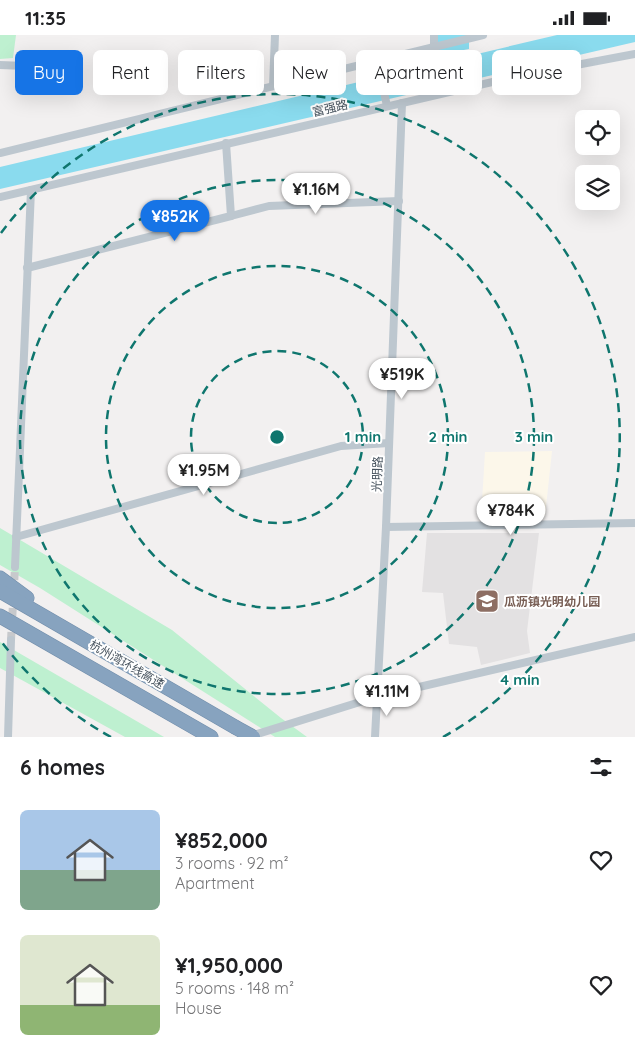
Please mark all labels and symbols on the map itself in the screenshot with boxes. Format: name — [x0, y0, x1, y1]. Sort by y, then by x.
street label: 富强路 — [311, 97, 349, 119]
pin: ¥1.16M — [275, 173, 357, 215]
pin: ¥852K — [140, 199, 210, 242]
pin: ¥519K — [367, 357, 437, 400]
text: 1 min — [345, 427, 381, 446]
text: 2 min — [428, 427, 468, 446]
text: 3 min — [515, 427, 553, 446]
centre of rings — [268, 428, 286, 446]
pin: ¥1.95M — [163, 453, 245, 496]
street label: 光明路 — [369, 456, 385, 492]
pin: ¥784K — [476, 493, 546, 536]
school or university icon: 瓜沥镇光明幼儿园 — [474, 588, 500, 614]
place label: 瓜沥镇光明幼儿园 — [504, 594, 600, 609]
street label: 杭州湾环线高速 — [87, 637, 167, 691]
text: 4 min — [500, 670, 540, 689]
pin: ¥1.11M — [346, 675, 428, 717]

